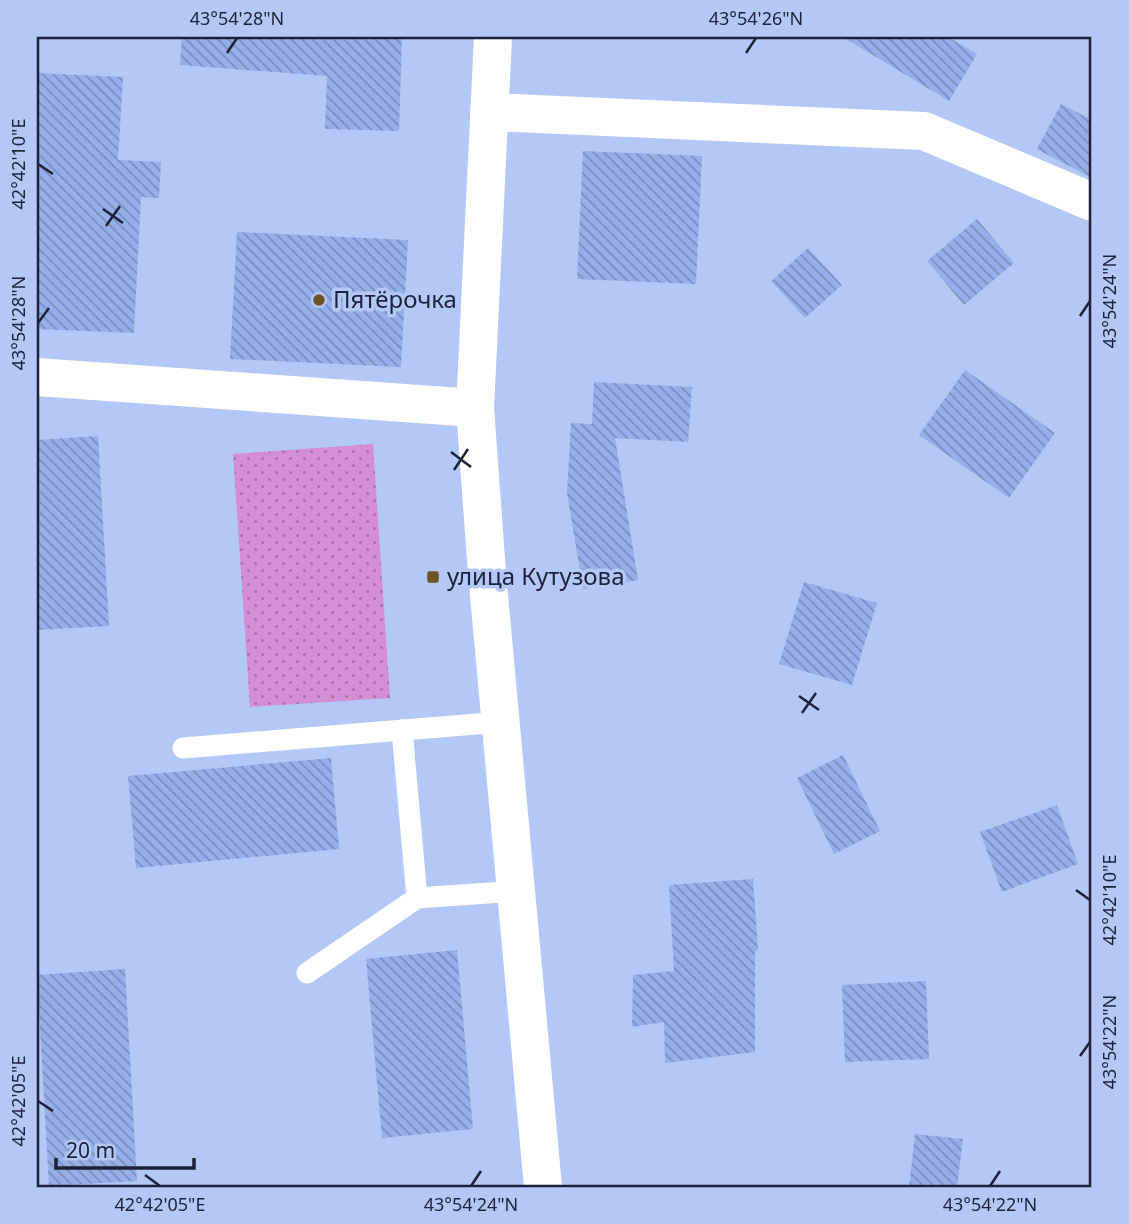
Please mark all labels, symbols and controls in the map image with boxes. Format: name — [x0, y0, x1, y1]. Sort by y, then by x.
text: 43°54'28"N — [190, 6, 284, 30]
text: 43°54'26"N — [709, 6, 803, 30]
text: 42°42'10"E — [6, 119, 30, 209]
text: 43°54'24"N — [1097, 254, 1121, 348]
text: 43°54'28"N — [6, 276, 30, 370]
place label: Пятёрочка — [333, 282, 457, 315]
marker: Пятёрочка — [311, 292, 327, 308]
place label: улица Кутузова — [447, 559, 624, 592]
marker: улица Кутузова — [425, 569, 441, 585]
text: 42°42'10"E — [1097, 855, 1121, 945]
text: 43°54'22"N — [1097, 995, 1121, 1089]
text: 42°42'05"E — [6, 1056, 30, 1146]
scale bar — [56, 1126, 194, 1170]
text: 20 m — [66, 1136, 115, 1164]
text: 42°42'05"E — [115, 1192, 205, 1216]
text: 43°54'24"N — [424, 1192, 518, 1216]
text: 43°54'22"N — [943, 1192, 1037, 1216]

